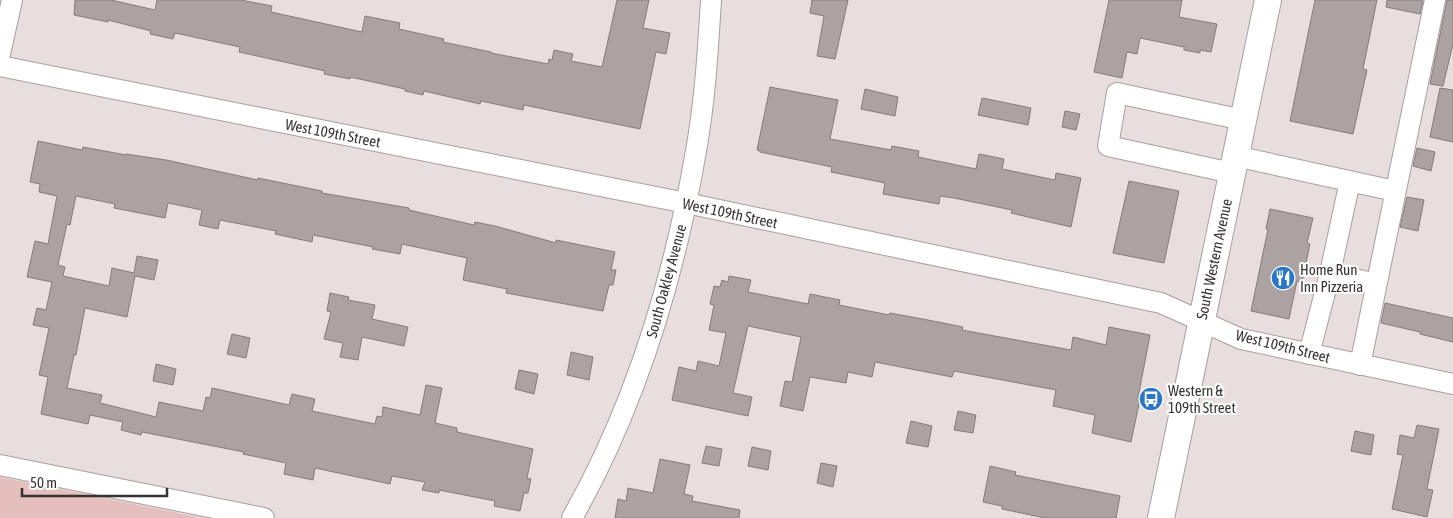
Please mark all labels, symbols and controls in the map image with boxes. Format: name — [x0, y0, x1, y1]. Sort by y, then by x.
street label: West 109th Street — [284, 115, 382, 151]
street label: West 109th Street — [681, 195, 779, 231]
street label: South Western Avenue — [1193, 197, 1235, 321]
street label: South Oakley Avenue — [643, 222, 689, 340]
place label: Home Run Inn Pizzeria — [1300, 261, 1363, 295]
restaurant icon: Home Run Inn Pizzeria — [1270, 265, 1296, 291]
street label: West 109th Street — [1234, 326, 1332, 366]
place label: Western & 109th Street — [1168, 382, 1236, 416]
bus stop icon: Western & 109th Street — [1138, 386, 1164, 412]
scale bar — [22, 466, 168, 498]
text: 50 m — [30, 474, 57, 491]

